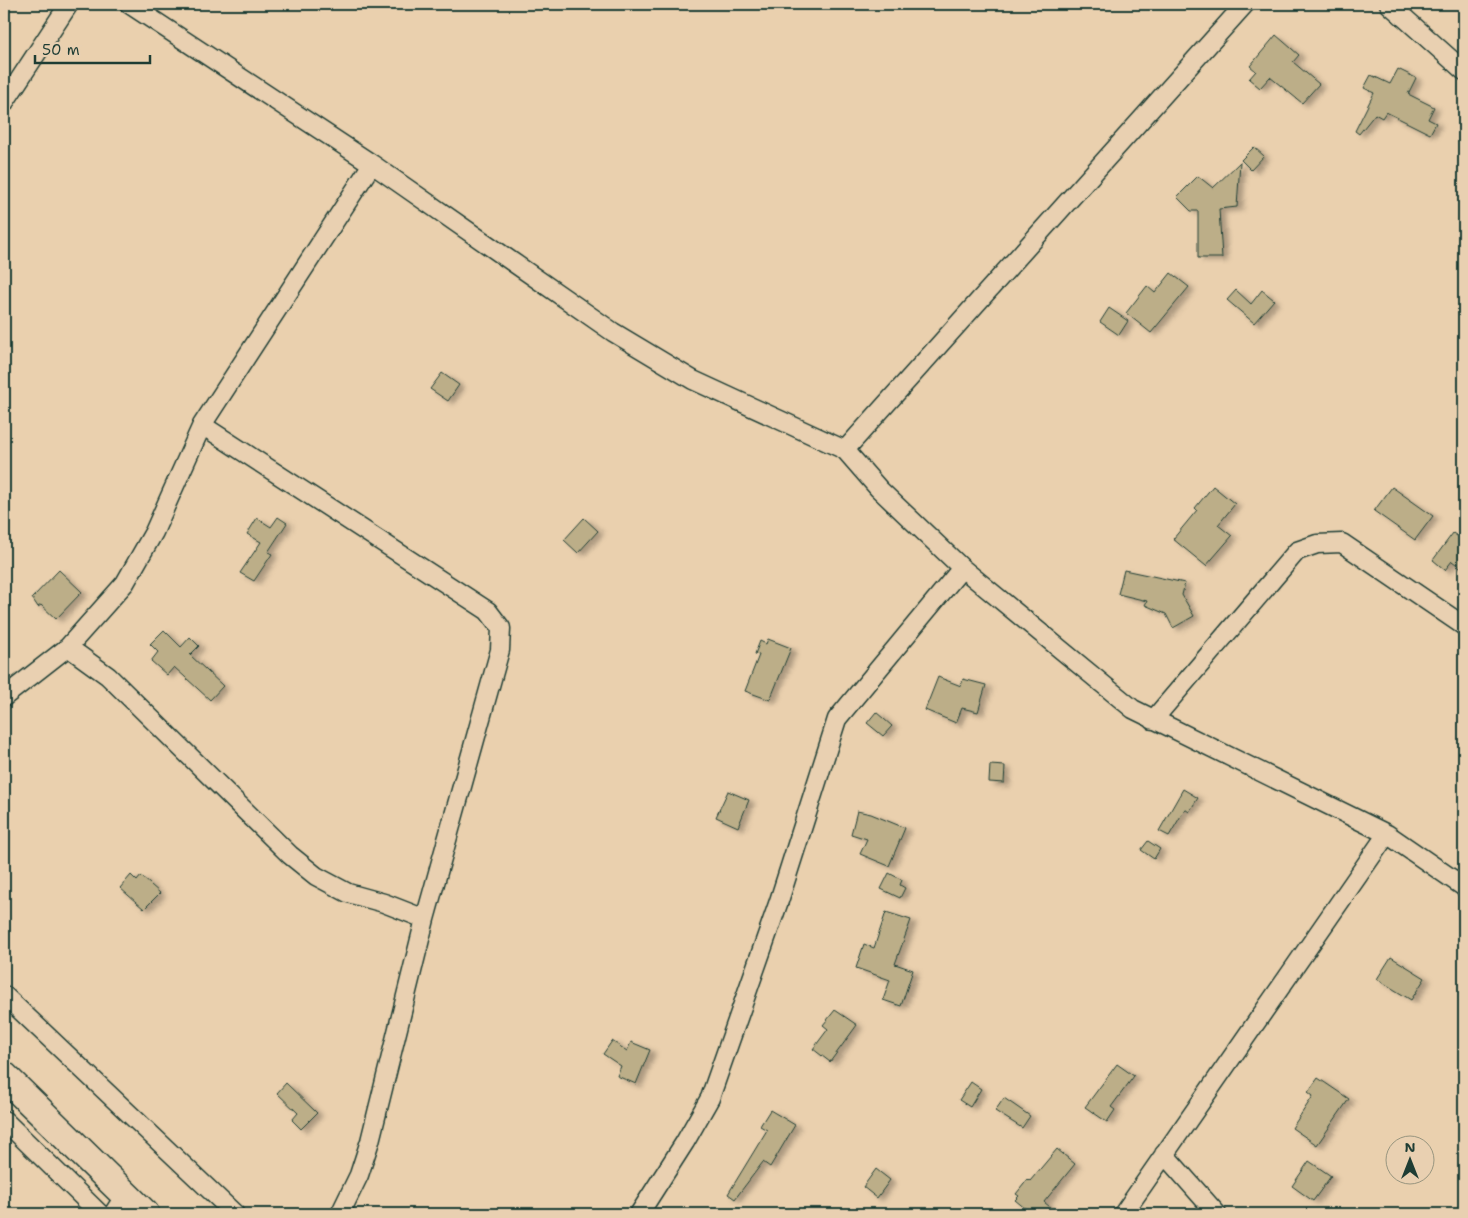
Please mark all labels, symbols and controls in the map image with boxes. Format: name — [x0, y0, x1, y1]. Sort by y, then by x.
scale bar — [35, 32, 150, 64]
text: 50 m — [42, 40, 80, 60]
north arrow — [1386, 1136, 1436, 1186]
text: N — [1404, 1138, 1416, 1156]

